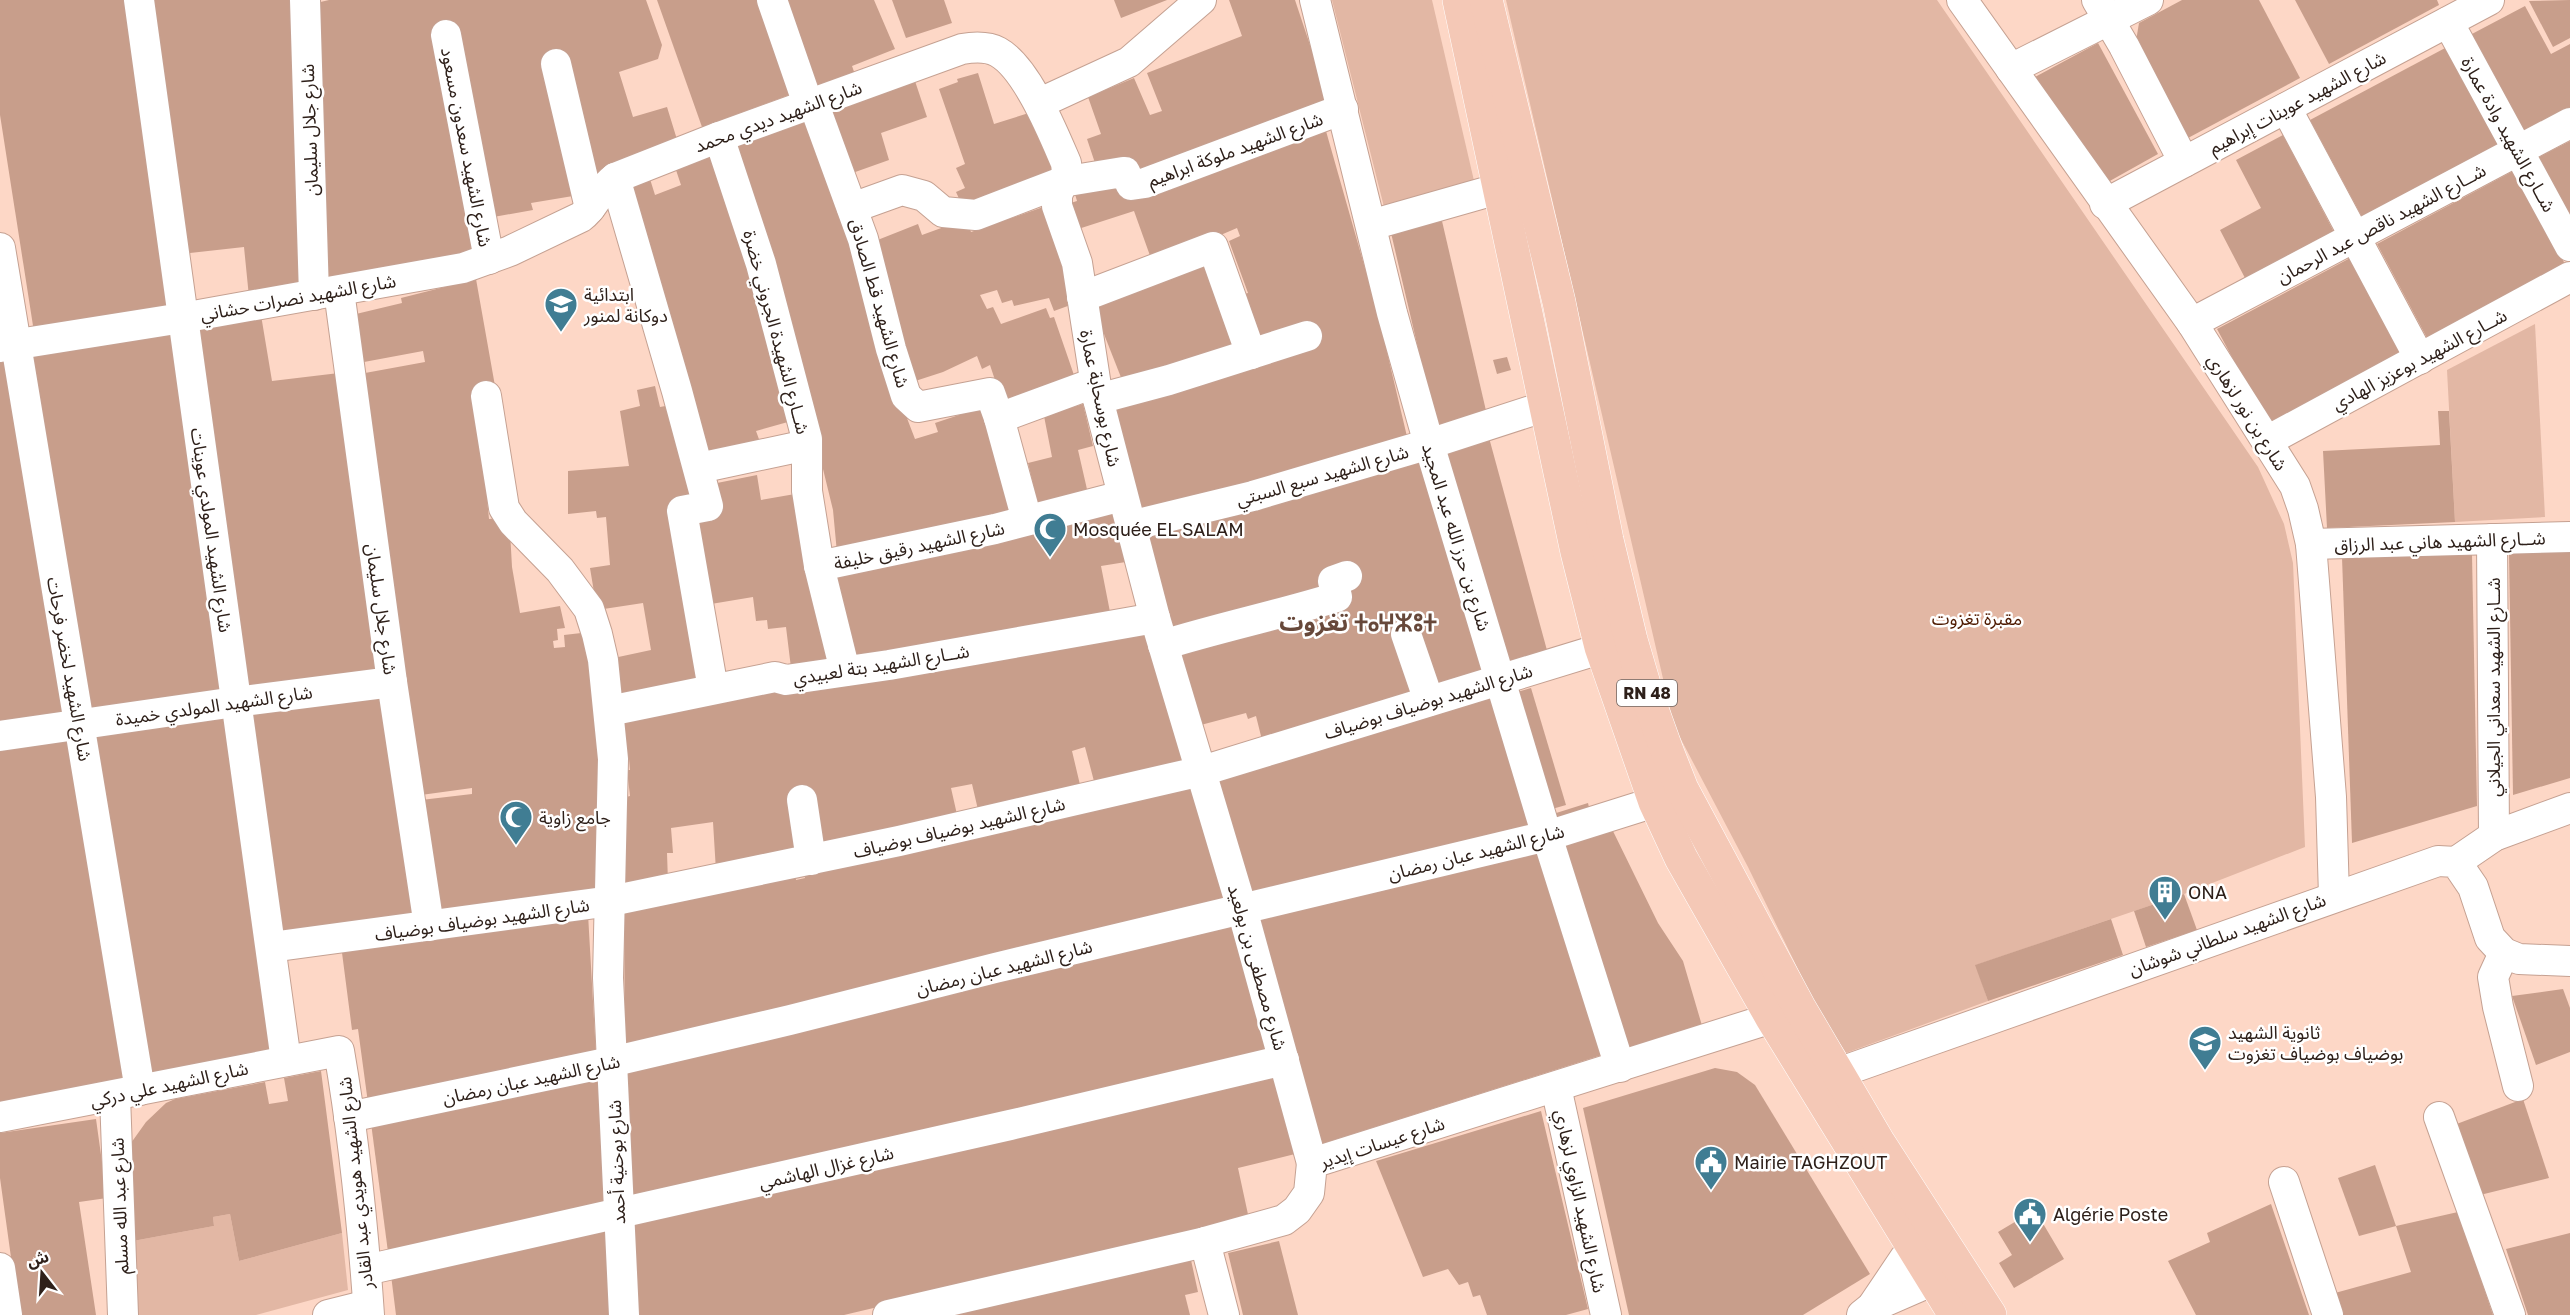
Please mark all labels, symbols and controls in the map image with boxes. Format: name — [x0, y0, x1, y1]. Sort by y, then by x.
street label: شارع الشهيد سعدون مسعود — [433, 45, 497, 249]
street label: شارع الشهيد عوينات إبراهيم — [2205, 46, 2391, 162]
street label: شــارع الشهيد وادة عمارة — [2454, 53, 2561, 217]
street label: شارع جلال سليمان — [296, 63, 326, 196]
street label: شارع الشهيد ديدي محمد — [691, 75, 866, 160]
street label: شارع الشهيد ملوكة ابراهيم — [1144, 107, 1327, 195]
street label: شــارع الشهيد ناقص عبد الرحمان — [2273, 158, 2491, 291]
street label: شارع الشهيد قط الصادق — [841, 216, 915, 391]
street label: شــارع الشهيدة الجروني خضرة — [735, 228, 815, 437]
street label: شارع الشهيد نصرات حشاني — [198, 269, 398, 329]
place label: ابتدائية دوكانة لمنور — [583, 283, 668, 327]
school or university icon: ابتدائية دوكانة لمنور — [543, 286, 579, 333]
street label: شــارع الشهيد بوعزيز الهادي — [2328, 303, 2512, 418]
street label: شارع بوسحابة عمارة — [1072, 327, 1126, 469]
street label: شارع بن نور لزهاري — [2200, 350, 2293, 477]
street label: شارع الشهيد المولدي عوينات — [183, 426, 237, 634]
street label: شارع الشهيد سبع السبتي — [1233, 440, 1412, 514]
street label: شارع بن حرز الله عبد المجيد — [1414, 441, 1496, 635]
mosque icon: Mosquée EL SALAM — [1032, 511, 1068, 558]
street label: شارع الشهيد رقيق خليفة — [832, 516, 1007, 578]
place label: Mosquée EL SALAM — [1073, 518, 1244, 540]
street label: شــارع الشهيد هاني عبد الرزاق — [2334, 526, 2546, 560]
street label: شارع جلال سليمان — [358, 542, 402, 677]
street label: شارع الشهيد لخضر فرحات — [39, 575, 97, 764]
street label: شــارع الشهيد سعداني الجيلاني — [2482, 577, 2508, 797]
district label: تغزوت ⵜⴰⵖⵣⵓⵜ — [1279, 607, 1438, 637]
park label: مقبرة تغزوت — [1932, 607, 2022, 630]
street label: شــارع الشهيد بتة لعبيدي — [791, 639, 971, 693]
street label: شارع الشهيد بوضياف بوضياف — [1321, 659, 1536, 747]
street label: شارع الشهيد المولدي خميدة — [114, 680, 314, 734]
road number: RN 48 — [1617, 680, 1677, 706]
street label: شارع الشهيد بوضياف بوضياف — [851, 792, 1068, 866]
mosque icon: جامع زاوية — [498, 799, 534, 846]
place label: جامع زاوية — [539, 806, 611, 832]
street label: شارع الشهيد عبان رمضان — [1386, 819, 1567, 888]
building icon: ONA — [2147, 874, 2183, 921]
street label: شارع مصطفى بن بولعيد — [1220, 881, 1292, 1054]
place label: ONA — [2188, 881, 2227, 903]
street label: شارع الشهيد سلطاني شوشان — [2125, 888, 2330, 984]
street label: شارع الشهيد بوضياف بوضياف — [373, 893, 591, 949]
street label: شارع الشهيد عبان رمضان — [914, 934, 1095, 1003]
place label: ثانوية الشهيد بوضياف بوضياف تغزوت — [2228, 1021, 2403, 1065]
school or university icon: ثانوية الشهيد بوضياف بوضياف تغزوت — [2187, 1024, 2223, 1071]
street label: شارع الشهيد عبان رمضان — [440, 1049, 623, 1112]
street label: شارع الشهيد علي دركي — [88, 1056, 251, 1115]
street label: شارع الشهيد هويدي عبد القادر — [333, 1075, 381, 1291]
street label: شارع بوحنية أحمد — [603, 1099, 633, 1225]
street label: شارع الشهيد الزاوي لزهاري — [1547, 1107, 1611, 1296]
street label: شارع عيسات إيدير — [1316, 1111, 1448, 1177]
street label: شارع عبد الله مسلم — [106, 1137, 136, 1275]
street label: شارع غزال الهاشمي — [756, 1141, 896, 1197]
public building icon: Mairie TAGHZOUT — [1693, 1144, 1729, 1191]
place label: Mairie TAGHZOUT — [1734, 1151, 1887, 1173]
public building icon: Algérie Poste — [2012, 1196, 2048, 1243]
place label: Algérie Poste — [2053, 1203, 2168, 1225]
north arrow — [12, 1243, 72, 1303]
text: ش — [24, 1246, 51, 1271]

